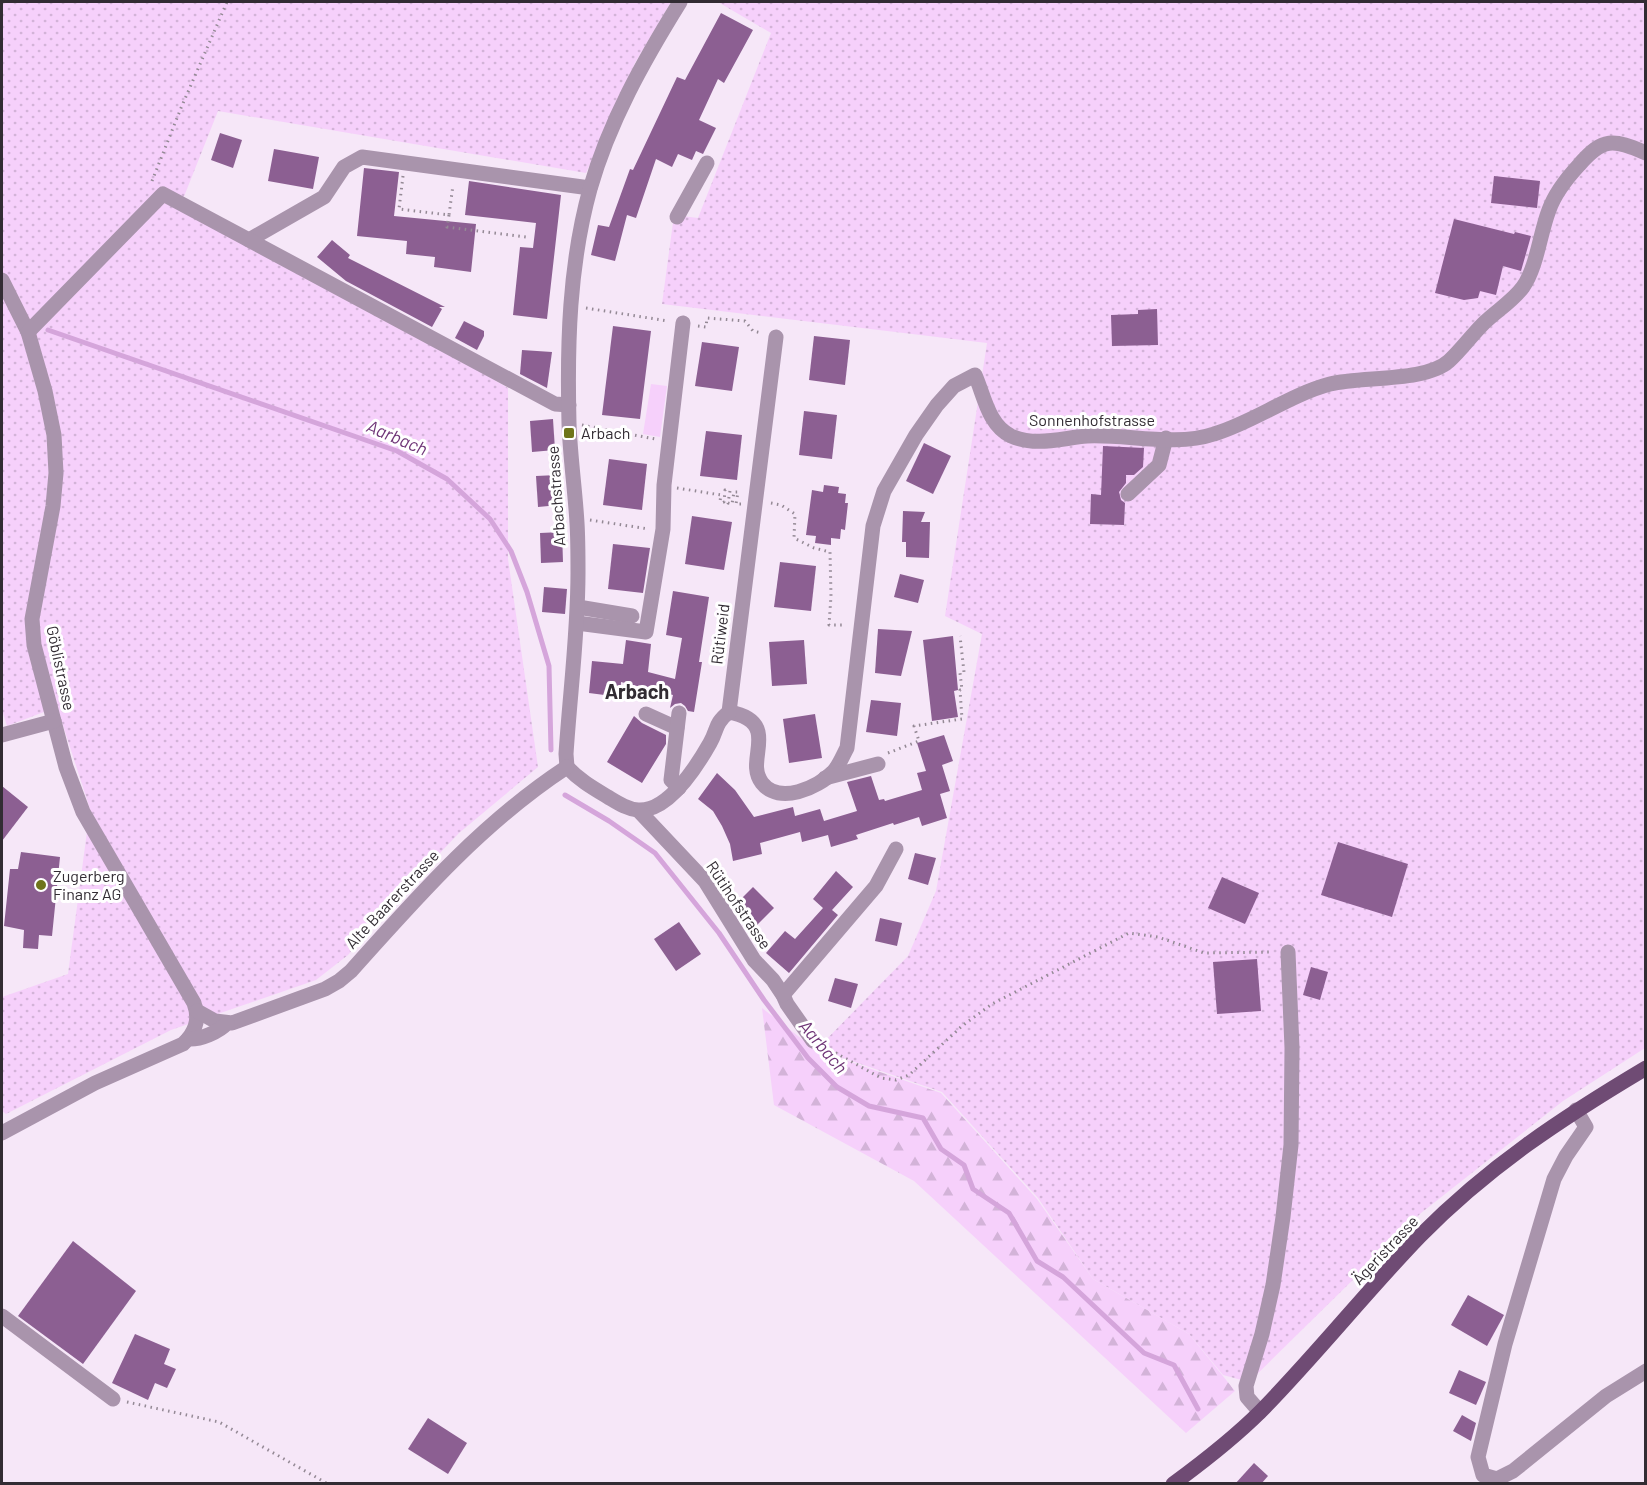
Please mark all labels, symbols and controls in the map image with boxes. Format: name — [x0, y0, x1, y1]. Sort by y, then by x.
street label: Sonnenhofstrasse — [1029, 410, 1155, 429]
water label: Aarbach — [364, 415, 431, 460]
place label: Arbach — [581, 423, 630, 442]
marker: Arbach — [562, 426, 576, 440]
street label: Arbachstrasse — [543, 445, 568, 547]
street label: Rütiweid — [706, 603, 733, 665]
street label: Göblistrasse — [43, 624, 80, 712]
district label: Arbach — [605, 679, 669, 703]
street label: Alte Baarerstrasse — [341, 845, 442, 952]
street label: Rütihofstrasse — [703, 857, 776, 952]
place label: Zugerberg Finanz AG — [53, 866, 125, 903]
marker: Zugerberg Finanz AG — [34, 878, 48, 892]
water label: Aarbach — [795, 1015, 853, 1078]
street label: Ägeristrasse — [1348, 1211, 1421, 1288]

